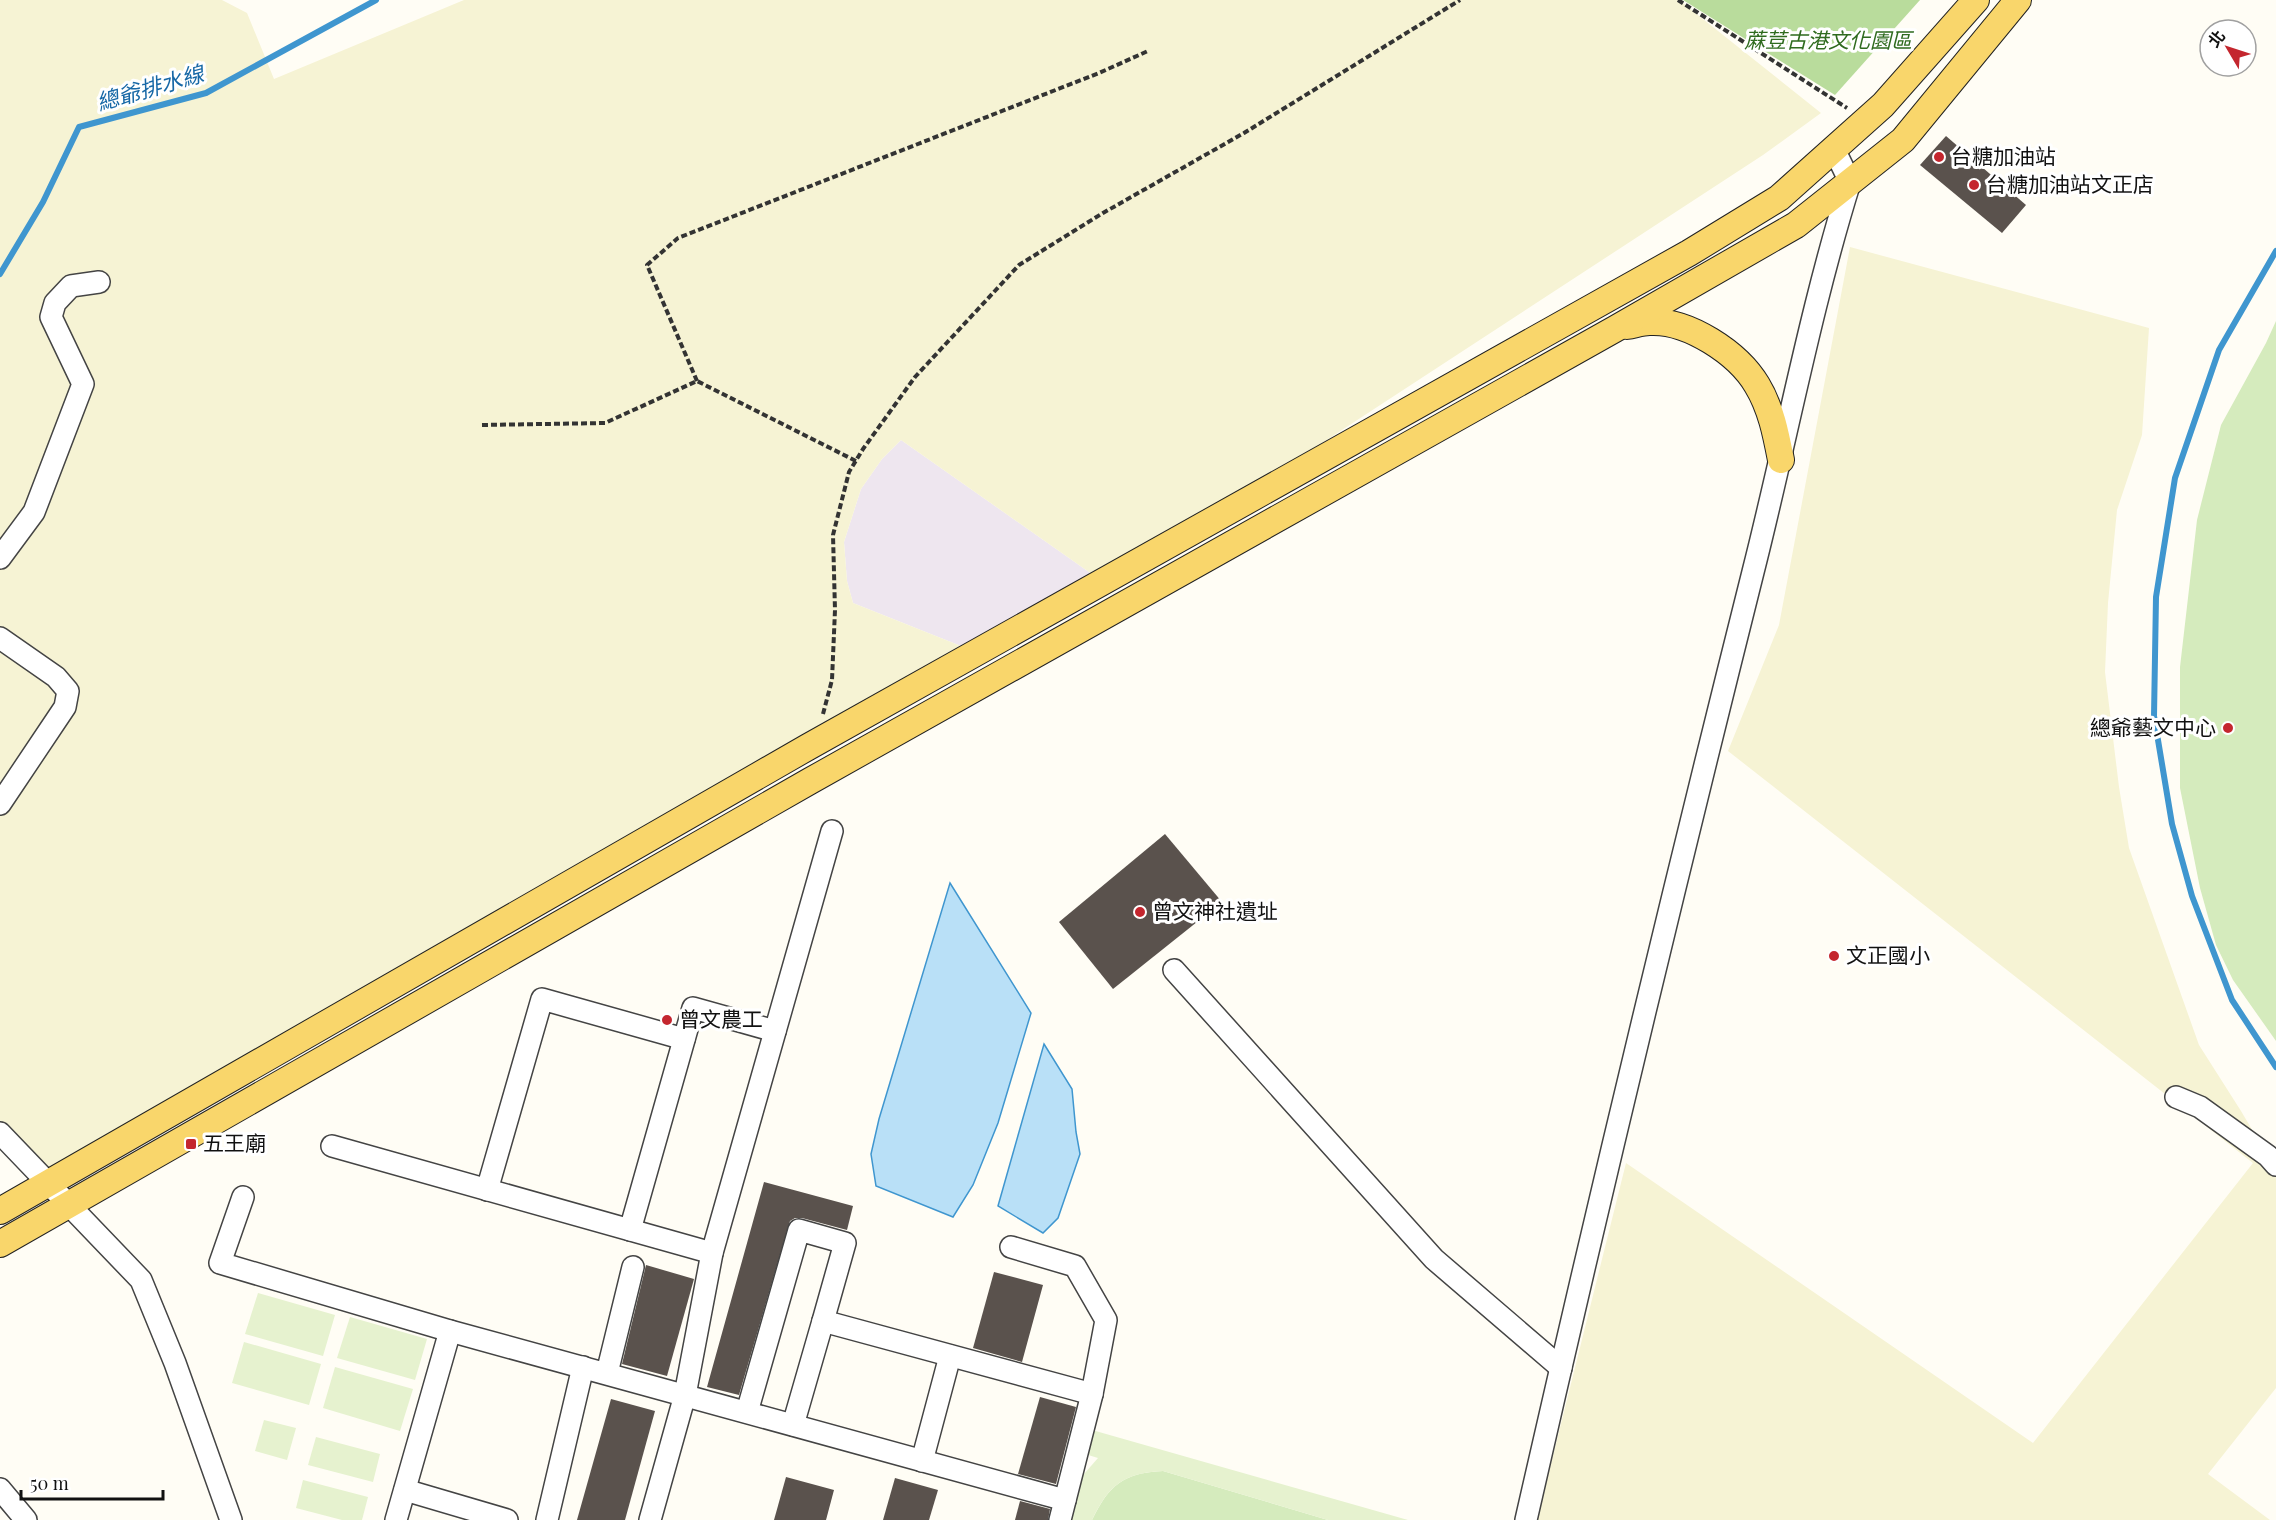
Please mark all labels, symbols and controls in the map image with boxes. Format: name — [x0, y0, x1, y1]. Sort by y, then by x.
north arrow — [2198, 18, 2258, 78]
park label: 蔴荳古港文化園區 — [1744, 25, 1915, 53]
text: 北 — [2203, 25, 2229, 51]
water label: 總爺排水線 — [93, 57, 210, 117]
place label: 台糖加油站 — [1951, 141, 2056, 169]
marker: 台糖加油站 — [1932, 150, 1946, 164]
place label: 台糖加油站文正店 — [1986, 169, 2154, 197]
marker: 台糖加油站文正店 — [1967, 178, 1981, 192]
place label: 總爺藝文中心 — [2090, 712, 2216, 740]
marker: 總爺藝文中心 — [2221, 721, 2235, 735]
place label: 曾文神社遺址 — [1152, 896, 1278, 924]
marker: 曾文神社遺址 — [1133, 905, 1147, 919]
place label: 文正國小 — [1846, 940, 1930, 968]
marker: 文正國小 — [1827, 949, 1841, 963]
place label: 曾文農工 — [679, 1004, 763, 1032]
marker: 曾文農工 — [660, 1013, 674, 1027]
place label: 五王廟 — [203, 1128, 266, 1156]
marker: 五王廟 — [184, 1137, 198, 1151]
scale bar — [21, 1463, 164, 1501]
text: 50 m — [30, 1471, 69, 1495]

